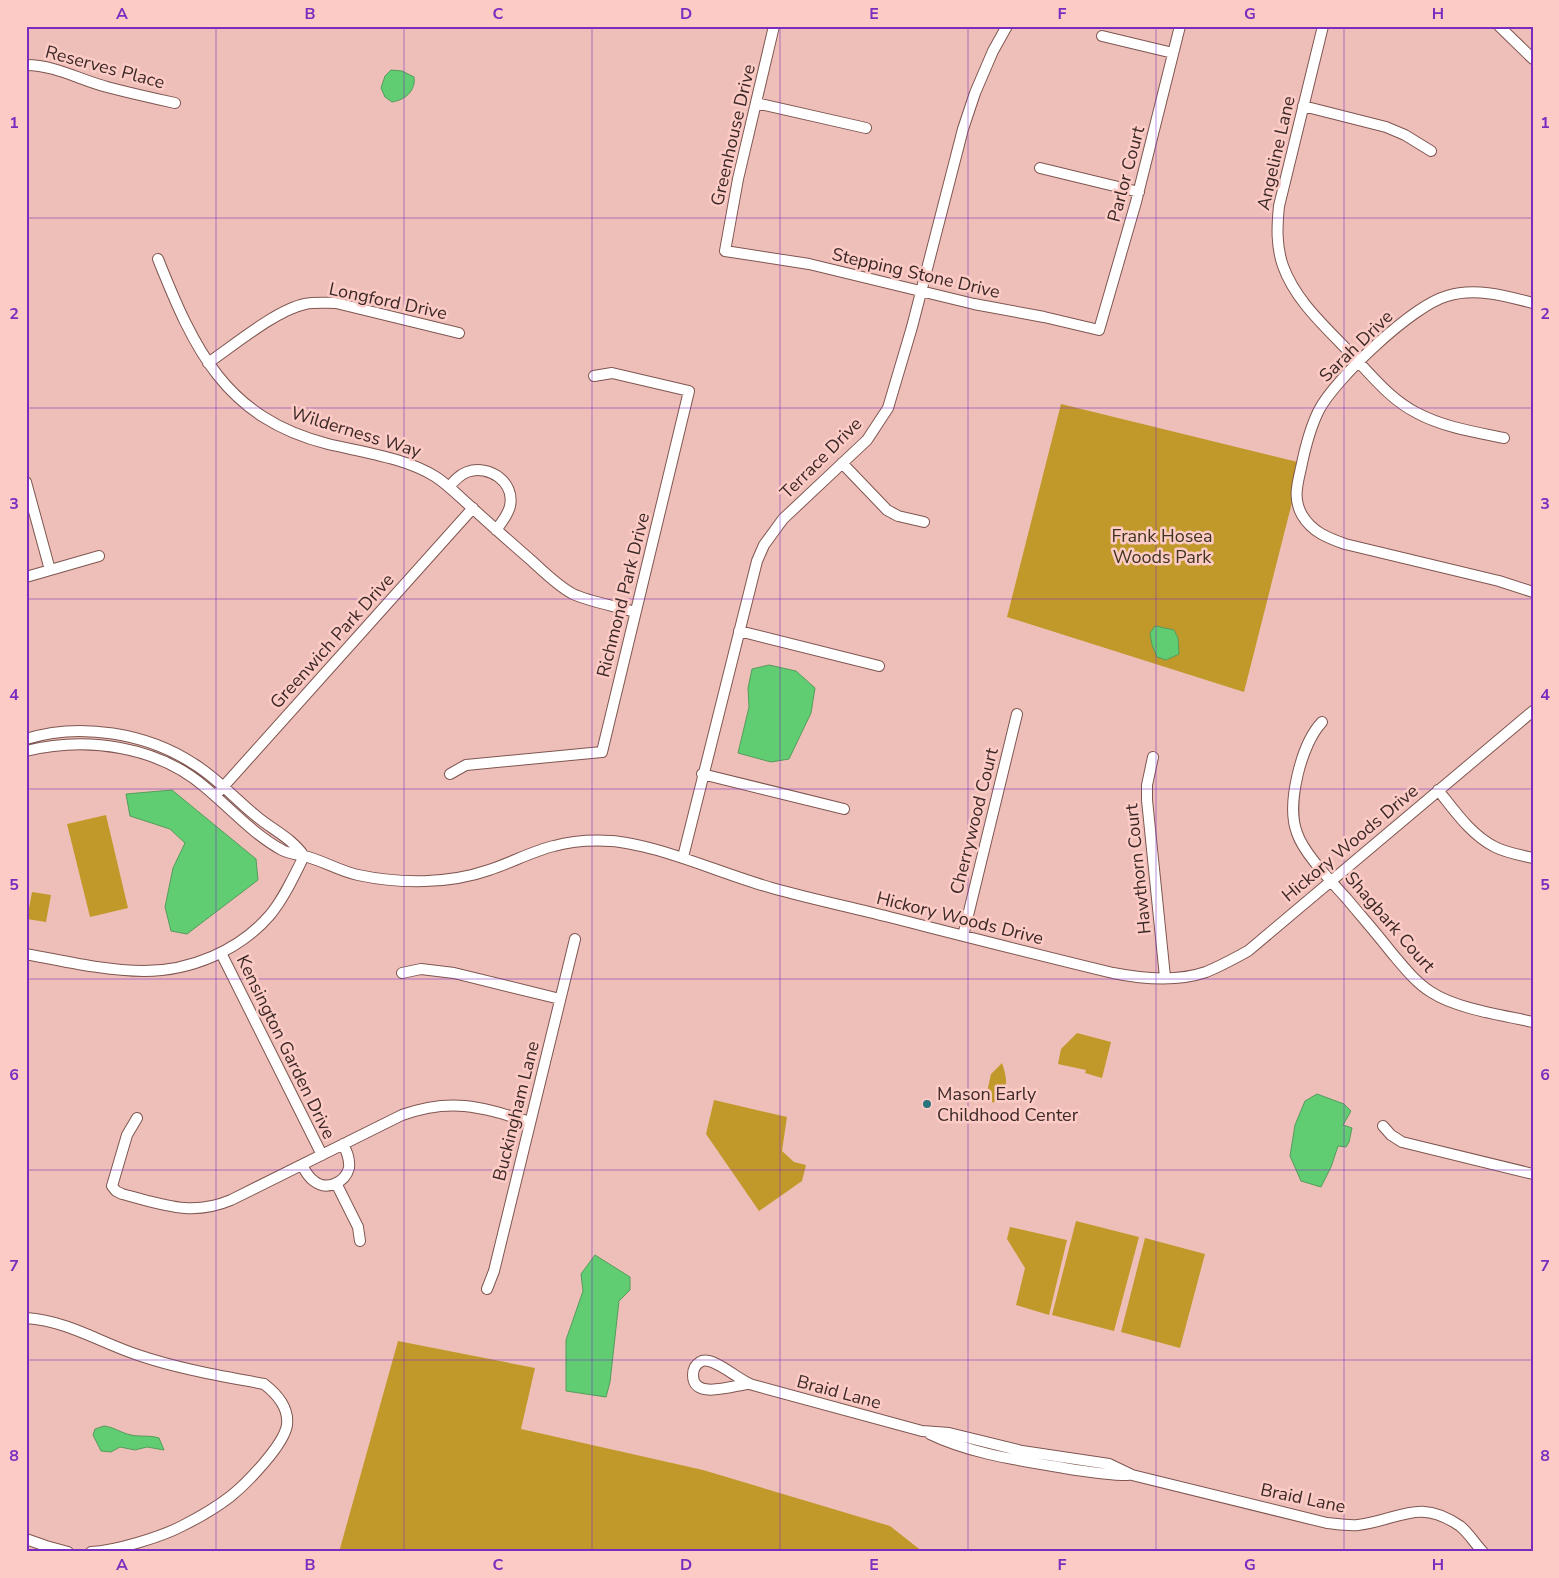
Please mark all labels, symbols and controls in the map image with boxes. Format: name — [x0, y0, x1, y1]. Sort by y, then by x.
text: A — [116, 3, 128, 25]
text: B — [304, 3, 316, 25]
text: C — [493, 3, 504, 25]
text: D — [680, 3, 692, 25]
text: E — [869, 3, 879, 25]
text: F — [1058, 3, 1067, 25]
text: G — [1244, 3, 1256, 25]
text: H — [1432, 3, 1444, 25]
street label: Reserves Place — [43, 40, 167, 94]
street label: Greenhouse Drive — [705, 62, 761, 208]
street label: Angeline Lane — [1251, 94, 1301, 212]
text: 1 — [9, 112, 19, 134]
text: 1 — [1540, 112, 1550, 134]
street label: Parlor Court — [1102, 123, 1150, 224]
street label: Stepping Stone Drive — [830, 242, 1002, 304]
street label: Longford Drive — [327, 277, 449, 325]
text: 2 — [9, 303, 19, 325]
text: 2 — [1540, 303, 1550, 325]
street label: Sarah Drive — [1314, 305, 1398, 387]
street label: Wilderness Way — [288, 401, 425, 463]
street label: Terrace Drive — [775, 412, 867, 504]
text: 3 — [9, 493, 19, 515]
text: 3 — [1540, 493, 1550, 515]
street label: Richmond Park Drive — [591, 510, 655, 680]
park label: Frank Hosea Woods Park — [1112, 524, 1212, 569]
street label: Greenwich Park Drive — [265, 568, 399, 714]
text: 4 — [9, 684, 19, 706]
text: 4 — [1540, 684, 1550, 706]
street label: Cherrywood Court — [944, 745, 1004, 897]
street label: Hickory Woods Drive — [1277, 779, 1423, 907]
street label: Hawthorn Court — [1119, 802, 1157, 935]
street label: Shagbark Court — [1340, 866, 1441, 978]
text: 5 — [9, 874, 19, 896]
text: 5 — [1540, 874, 1550, 896]
street label: Hickory Woods Drive — [874, 886, 1046, 950]
street label: Kensington Garden Drive — [231, 951, 341, 1143]
street label: Buckingham Lane — [487, 1038, 545, 1184]
text: 6 — [9, 1064, 19, 1086]
text: 6 — [1540, 1064, 1550, 1086]
place label: Mason Early Childhood Center — [937, 1082, 1079, 1127]
marker: Mason Early Childhood Center — [921, 1098, 933, 1110]
text: 7 — [9, 1255, 19, 1277]
text: 7 — [1540, 1255, 1550, 1277]
street label: Braid Lane — [794, 1369, 884, 1415]
text: 8 — [9, 1445, 19, 1467]
text: 8 — [1540, 1445, 1550, 1467]
street label: Braid Lane — [1258, 1477, 1348, 1519]
text: A — [116, 1554, 128, 1576]
text: B — [304, 1554, 316, 1576]
text: C — [493, 1554, 504, 1576]
text: D — [680, 1554, 692, 1576]
text: E — [869, 1554, 879, 1576]
text: F — [1058, 1554, 1067, 1576]
text: G — [1244, 1554, 1256, 1576]
text: H — [1432, 1554, 1444, 1576]

